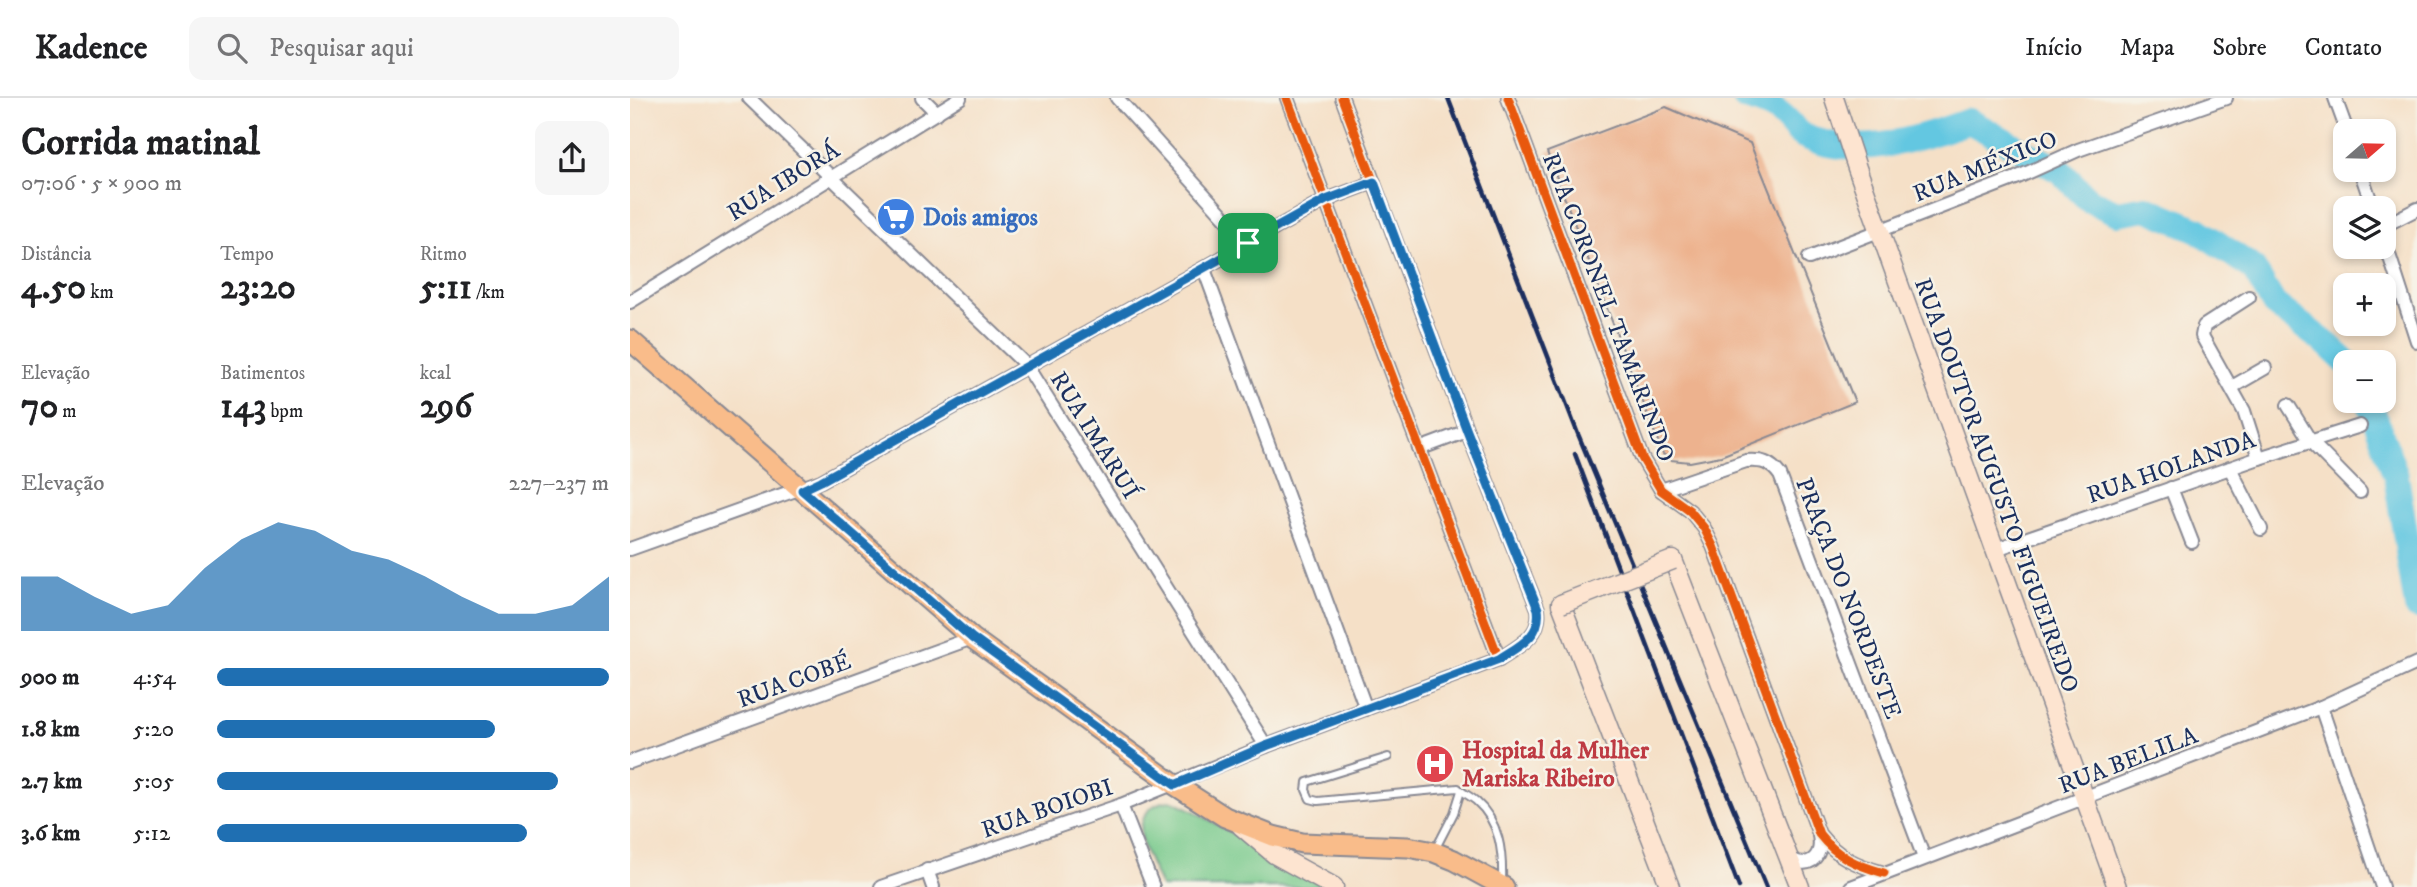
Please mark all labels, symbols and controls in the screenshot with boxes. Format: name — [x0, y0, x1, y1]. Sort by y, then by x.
search box — [189, 17, 679, 80]
text: Kadence — [35, 28, 147, 69]
icon: search — [213, 29, 251, 67]
text: Pesquisar aqui — [269, 32, 414, 65]
text: Início — [2025, 33, 2082, 63]
text: Mapa — [2120, 33, 2174, 63]
text: Sobre — [2212, 33, 2267, 63]
text: Contato — [2305, 33, 2382, 63]
text: Corrida matinal — [21, 119, 260, 167]
north arrow — [2333, 119, 2396, 182]
map controls — [2333, 119, 2396, 413]
button: share — [535, 121, 609, 195]
street label: RUA MÉXICO — [1909, 124, 2062, 209]
street label: RUA IBORÁ — [721, 134, 846, 228]
street label: RUA CORONEL TAMARINDO — [1535, 149, 1681, 466]
text: 07:06 · 5 × 900 m — [21, 169, 182, 198]
supermarket icon: Dois amigos — [875, 196, 917, 238]
button: layers — [2333, 196, 2396, 259]
place label: Dois amigos — [923, 203, 1038, 233]
pin — [1218, 213, 1278, 273]
icon: arrive — [1229, 224, 1267, 262]
text: Distância — [21, 243, 92, 266]
text: Tempo — [220, 243, 274, 266]
text: Ritmo — [420, 243, 467, 266]
text: 4.50 — [21, 266, 86, 310]
text: 23:20 — [220, 266, 296, 310]
text: 5:11 — [420, 266, 472, 310]
button: + — [2333, 273, 2396, 336]
street label: RUA DOUTOR AUGUSTO FIGUEIREDO — [1907, 274, 2085, 697]
text: km — [86, 281, 114, 304]
text: /km — [472, 281, 505, 304]
button: − — [2333, 350, 2396, 413]
text: Elevação — [21, 362, 90, 385]
text: Batimentos — [220, 362, 305, 385]
text: kcal — [420, 362, 451, 385]
street label: RUA IMARUÍ — [1043, 366, 1147, 506]
text: 70 — [21, 385, 58, 429]
text: 143 — [220, 385, 266, 429]
text: 296 — [420, 385, 473, 429]
text: m — [58, 400, 77, 423]
text: bpm — [266, 400, 303, 423]
street label: RUA HOLANDA — [2083, 425, 2260, 511]
text: Elevação — [21, 469, 104, 498]
text: 227–237 m — [509, 469, 609, 498]
street label: PRAÇA DO NORDESTE — [1788, 474, 1908, 723]
street label: RUA COBÉ — [733, 647, 855, 715]
text: 900 m — [21, 663, 79, 692]
text: 4:54 — [133, 663, 176, 692]
text: 1.8 km — [21, 715, 80, 744]
text: 5:20 — [133, 715, 174, 744]
street label: RUA BELILA — [2055, 720, 2203, 801]
place label: Hospital da Mulher Mariska Ribeiro — [1462, 736, 1650, 794]
hospital icon: Hospital da Mulher Mariska Ribeiro — [1414, 743, 1456, 785]
text: 2.7 km — [21, 767, 82, 796]
text: 5:05 — [133, 767, 174, 796]
street label: RUA BOIOBI — [977, 772, 1117, 845]
text: 3.6 km — [21, 819, 81, 848]
text: 5:12 — [133, 819, 170, 848]

